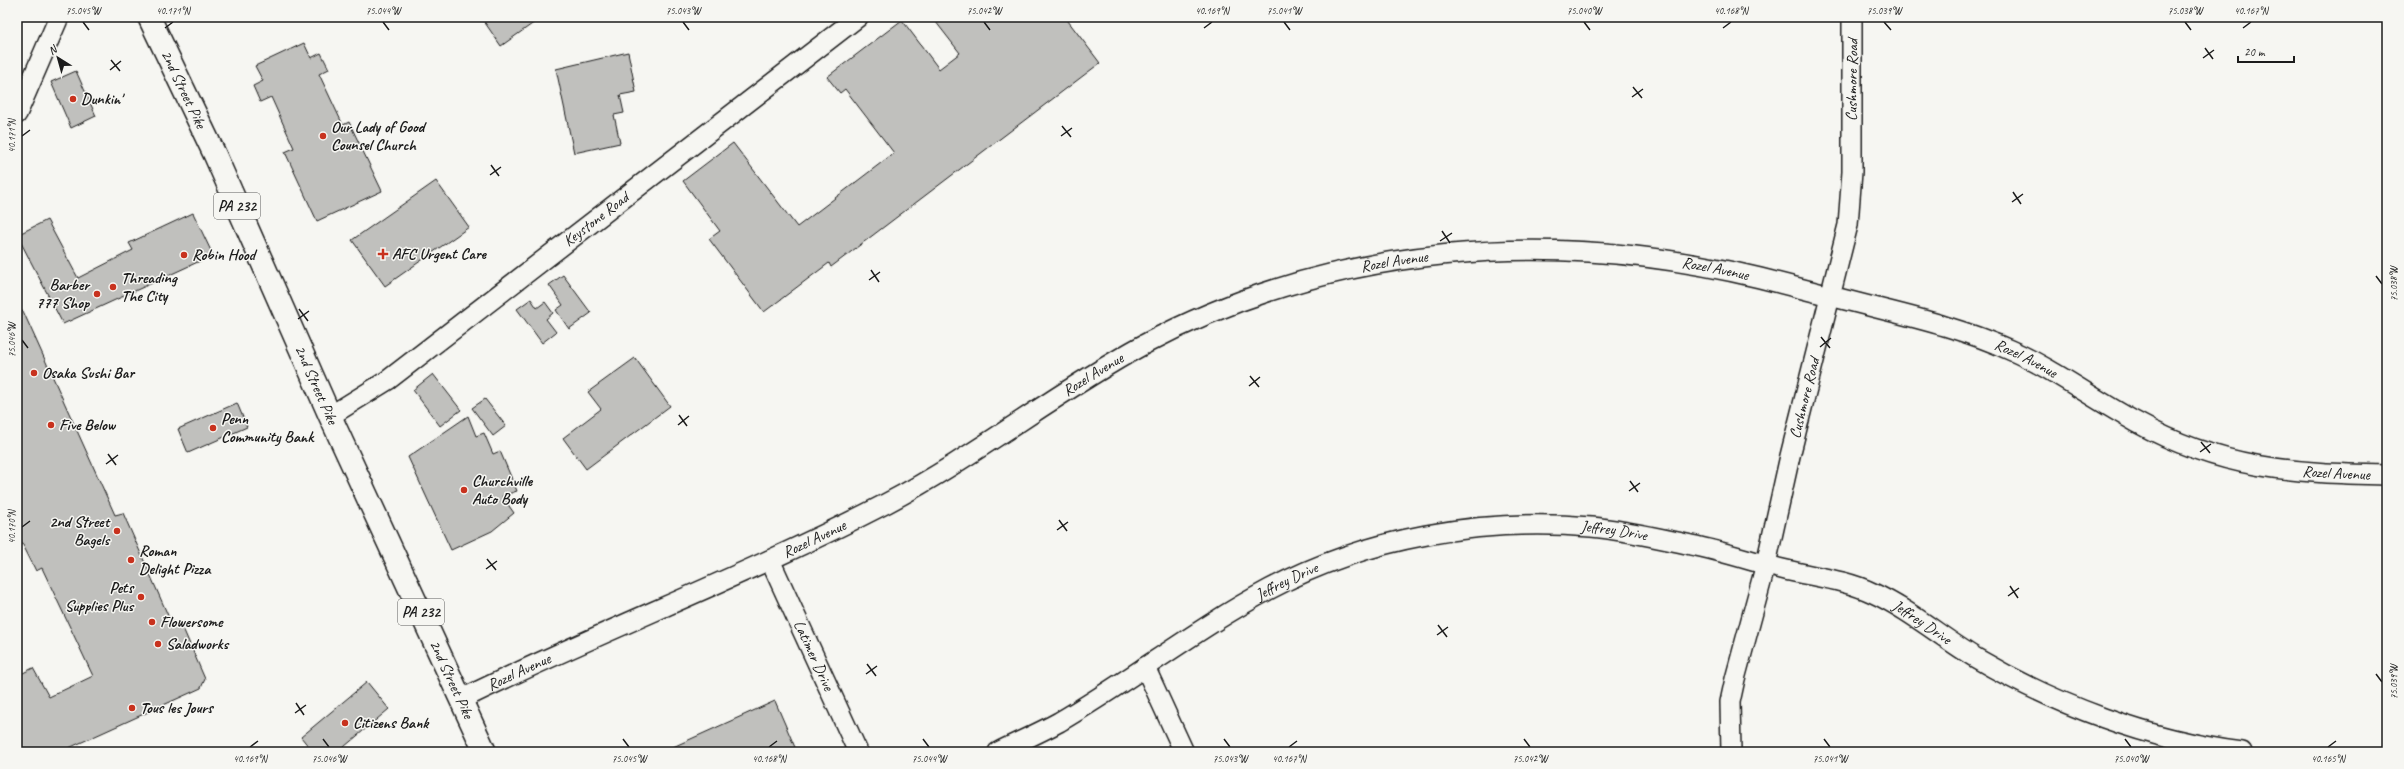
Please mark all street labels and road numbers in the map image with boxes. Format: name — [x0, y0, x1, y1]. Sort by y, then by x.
street label: Cushmore Road — [1841, 36, 1863, 121]
street label: 2nd Street Pike — [156, 47, 212, 133]
street label: Keystone Road — [559, 186, 635, 251]
road number: PA 232 — [214, 193, 260, 219]
street label: Rozel Avenue — [1359, 246, 1431, 277]
street label: Rozel Avenue — [1681, 253, 1752, 285]
street label: Rozel Avenue — [1991, 334, 2062, 383]
street label: 2nd Street Pike — [290, 342, 343, 429]
street label: Rozel Avenue — [1059, 347, 1129, 401]
street label: Cushmore Road — [1785, 353, 1825, 440]
street label: Rozel Avenue — [2301, 461, 2372, 485]
street label: Rozel Avenue — [780, 515, 851, 562]
street label: Jeffrey Drive — [1579, 516, 1651, 546]
street label: Jeffrey Drive — [1251, 557, 1323, 605]
street label: Jeffrey Drive — [1888, 595, 1957, 650]
road number: PA 232 — [398, 599, 444, 625]
street label: Latimer Drive — [789, 617, 839, 696]
street label: 2nd Street Pike — [425, 637, 479, 723]
street label: Rozel Avenue — [484, 648, 555, 695]

